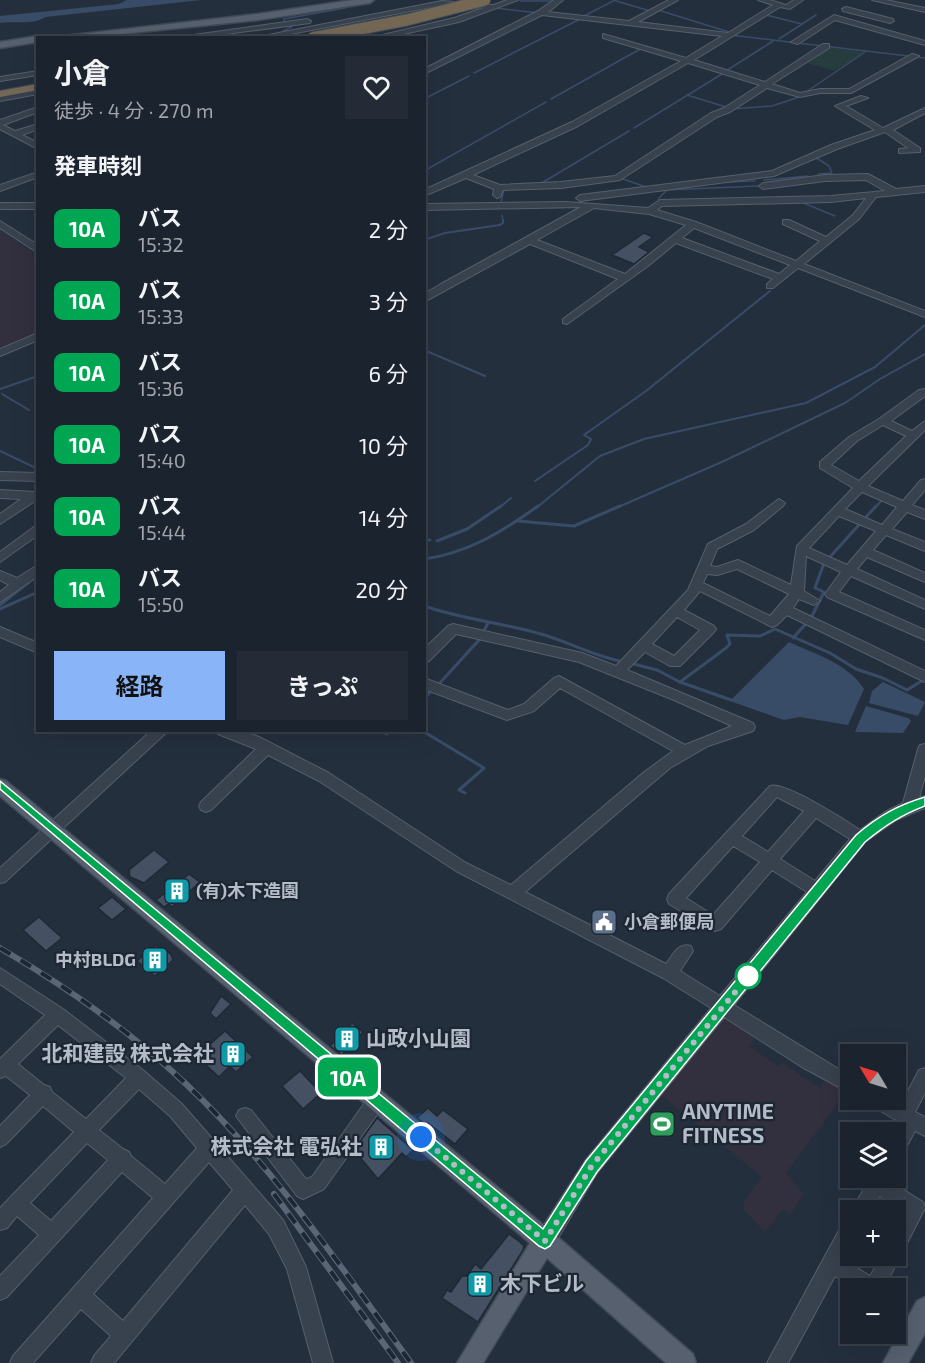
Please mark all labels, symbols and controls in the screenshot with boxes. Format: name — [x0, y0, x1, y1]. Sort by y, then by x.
text: 小倉 — [54, 55, 110, 89]
button: heart — [345, 56, 408, 119]
text: 徒歩 · 4 分 · 270 m — [54, 98, 214, 122]
text: 発車時刻 — [54, 152, 142, 178]
text: バス — [138, 204, 182, 230]
text: 10A — [69, 216, 105, 241]
text: 2 分 — [369, 216, 408, 242]
text: 15:32 — [138, 232, 184, 256]
text: バス — [138, 276, 182, 302]
text: 10A — [69, 288, 105, 313]
text: 3 分 — [369, 288, 408, 314]
text: 15:33 — [138, 304, 184, 328]
text: バス — [138, 348, 182, 374]
text: 10A — [69, 360, 105, 385]
text: 6 分 — [369, 360, 408, 386]
text: 15:36 — [138, 376, 184, 400]
text: バス — [138, 420, 182, 446]
text: 10A — [69, 432, 105, 457]
text: 10 分 — [359, 432, 408, 458]
text: 15:40 — [138, 448, 186, 472]
text: バス — [138, 492, 182, 518]
text: 10A — [69, 504, 105, 529]
text: 14 分 — [359, 504, 408, 530]
text: 15:44 — [138, 520, 186, 544]
text: バス — [138, 564, 182, 590]
text: 10A — [69, 576, 105, 601]
text: 20 分 — [355, 576, 408, 602]
text: 15:50 — [138, 592, 184, 616]
button: 経路 — [54, 651, 225, 720]
button: きっぷ — [237, 651, 408, 720]
building icon: (有)木下造園 — [162, 876, 192, 906]
place label: (有)木下造園 — [196, 879, 299, 901]
public building icon: 小倉郵便局 — [589, 907, 619, 937]
place label: 小倉郵便局 — [624, 910, 714, 932]
building icon: 中村BLDG — [140, 945, 170, 975]
place label: 中村BLDG — [55, 948, 136, 970]
unlabelled marker — [735, 963, 761, 989]
building icon: 山政小山園 — [332, 1024, 362, 1054]
place label: 山政小山園 — [366, 1025, 471, 1050]
building icon: 北和建設 株式会社 — [218, 1039, 248, 1069]
place label: 北和建設 株式会社 — [41, 1040, 214, 1065]
north arrow — [840, 1044, 906, 1110]
map controls — [840, 1044, 906, 1344]
line badge: 10A — [314, 1058, 382, 1096]
text: 10A — [330, 1065, 366, 1090]
place label: ANYTIME FITNESS — [682, 1098, 774, 1147]
sports icon: ANYTIME FITNESS — [647, 1109, 677, 1139]
your location — [406, 1122, 436, 1152]
button: layers — [840, 1122, 906, 1188]
building icon: 株式会社 電弘社 — [366, 1132, 396, 1162]
place label: 株式会社 電弘社 — [210, 1133, 362, 1158]
button: + — [840, 1200, 906, 1266]
building icon: 木下ビル — [465, 1269, 495, 1299]
place label: 木下ビル — [500, 1270, 584, 1295]
button: − — [840, 1278, 906, 1344]

